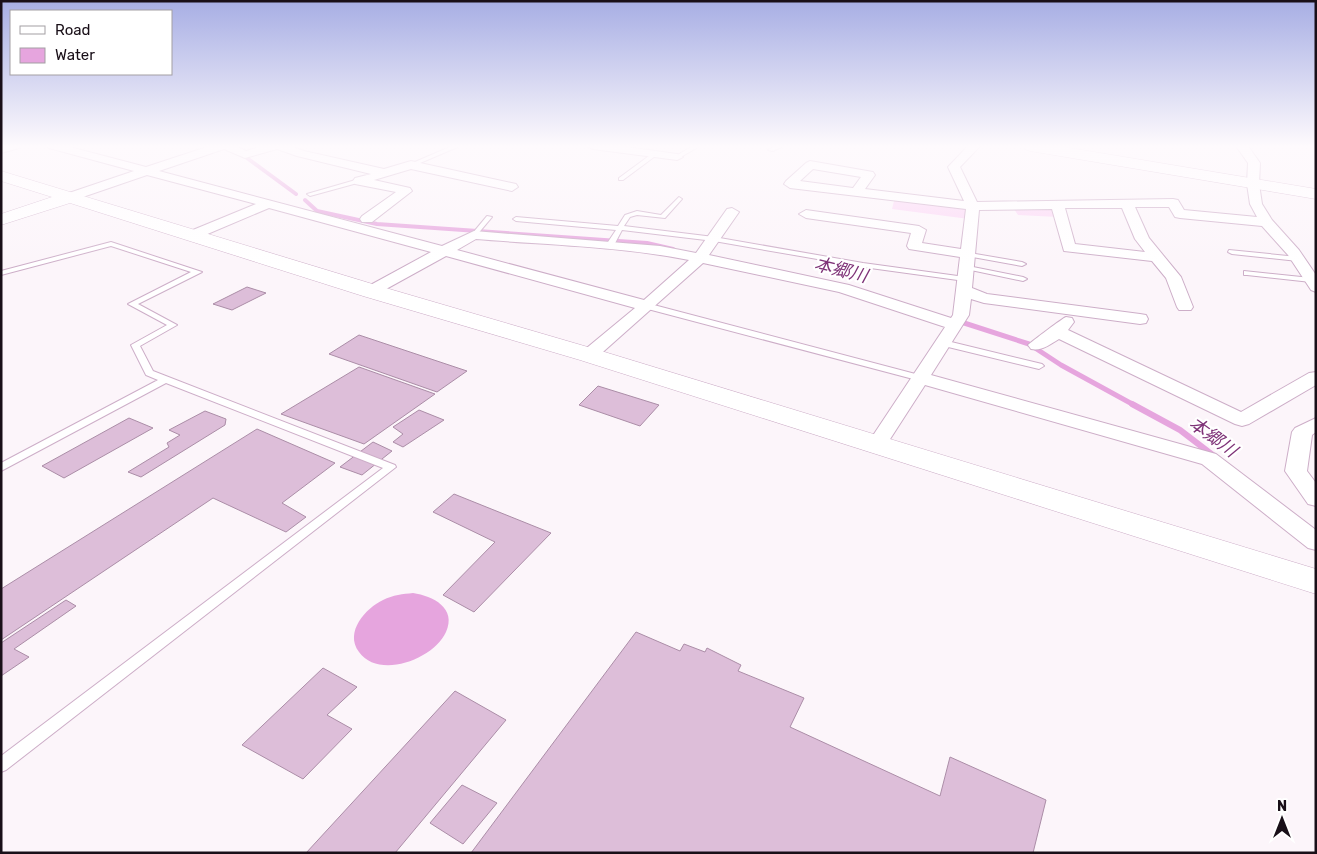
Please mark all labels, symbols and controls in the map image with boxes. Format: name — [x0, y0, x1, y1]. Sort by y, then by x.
legend — [10, 10, 172, 75]
text: Road — [55, 21, 91, 39]
text: Water — [55, 46, 95, 64]
water label: 本郷川 — [812, 253, 872, 288]
water label: 本郷川 — [1185, 412, 1243, 463]
north arrow — [1257, 794, 1307, 844]
text: N — [1277, 798, 1287, 815]

